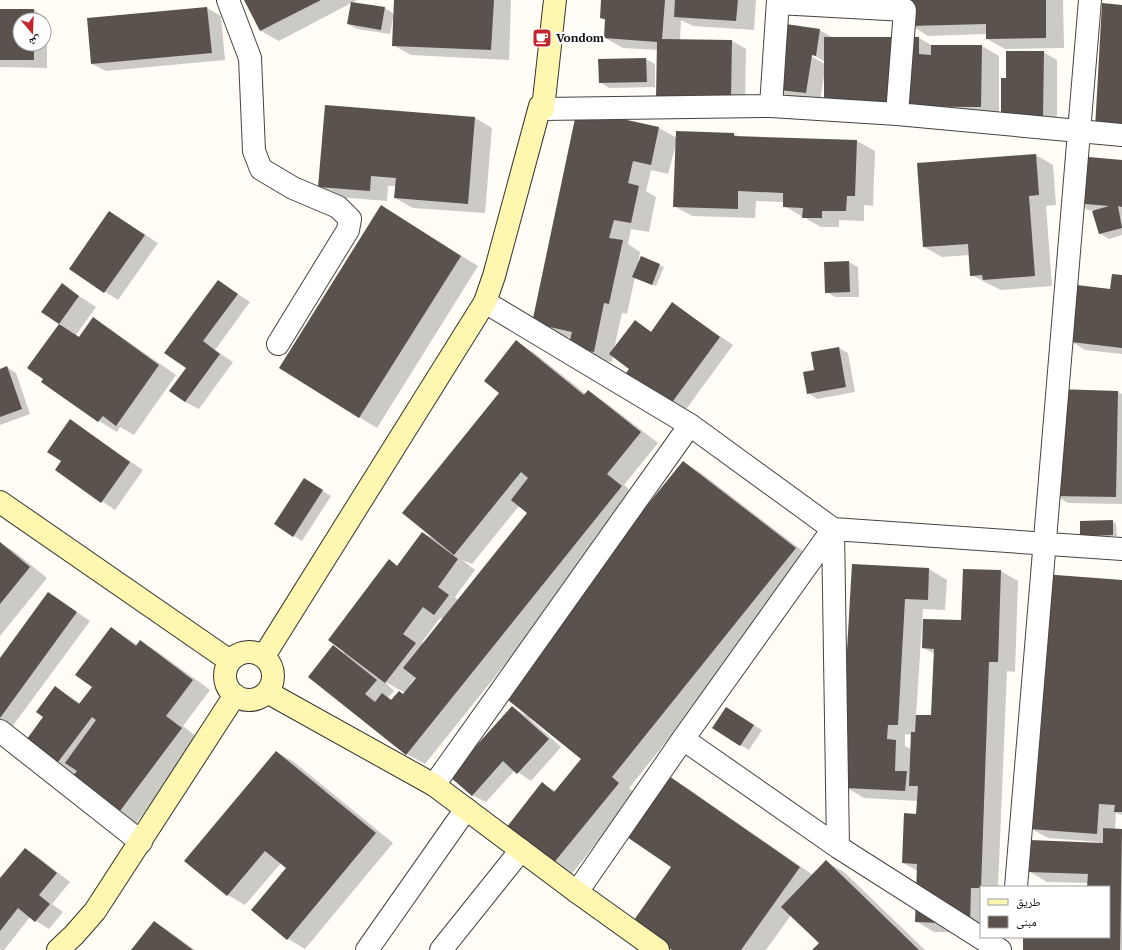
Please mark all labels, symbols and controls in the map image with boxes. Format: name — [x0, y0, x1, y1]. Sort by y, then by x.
north arrow — [12, 12, 52, 52]
cafe icon: Vondom — [531, 27, 553, 49]
place label: Vondom — [556, 30, 604, 45]
text: ش — [27, 32, 43, 50]
legend — [980, 886, 1110, 938]
text: طريق — [1016, 894, 1041, 909]
text: مبنى — [1016, 914, 1037, 929]

